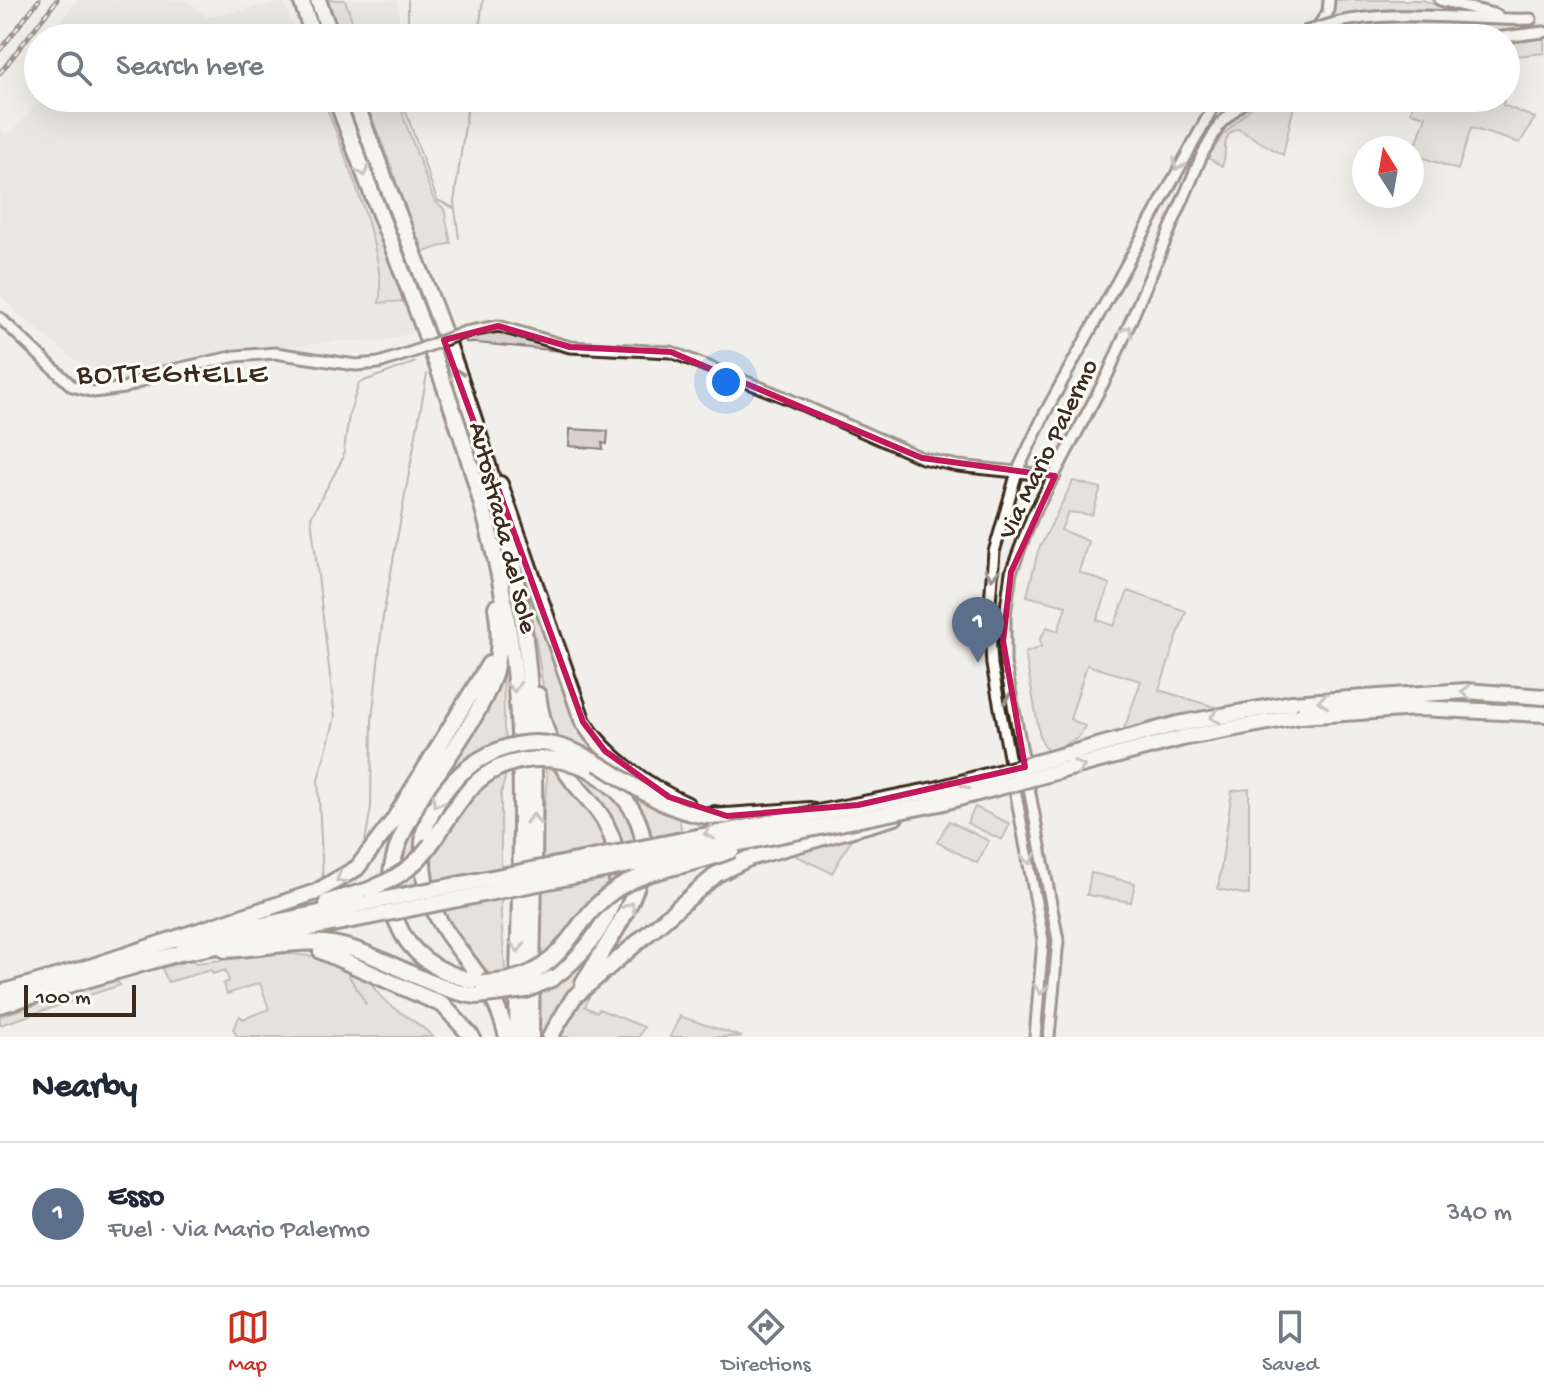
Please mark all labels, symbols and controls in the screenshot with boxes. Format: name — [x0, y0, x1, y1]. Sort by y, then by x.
search box — [24, 24, 1520, 112]
icon: search — [52, 46, 96, 90]
text: Search here — [116, 51, 264, 86]
north arrow — [1352, 136, 1424, 208]
one-way arrow — [1173, 157, 1188, 171]
one-way arrow — [353, 163, 370, 177]
one-way arrow — [1117, 325, 1133, 339]
street label: Via Mario Palermo — [993, 355, 1107, 546]
district label: BOTTEGHELLE — [76, 359, 269, 394]
your location — [706, 362, 746, 402]
one-way arrow — [449, 366, 466, 380]
street label: Autostrada del Sole — [459, 419, 542, 637]
one-way arrow — [984, 568, 1001, 581]
pin: 1 — [952, 597, 1004, 663]
one-way arrow — [505, 681, 522, 694]
one-way arrow — [1459, 683, 1472, 701]
one-way arrow — [1004, 692, 1021, 705]
one-way arrow — [1317, 692, 1330, 709]
one-way arrow — [1208, 708, 1222, 725]
one-way arrow — [1072, 759, 1086, 776]
one-way arrow — [957, 773, 971, 790]
one-way arrow — [432, 794, 447, 808]
one-way arrow — [524, 812, 542, 825]
one-way arrow — [702, 824, 715, 841]
one-way arrow — [1020, 852, 1037, 865]
one-way arrow — [335, 868, 350, 884]
one-way arrow — [620, 900, 635, 915]
one-way arrow — [509, 941, 527, 954]
scale bar — [24, 981, 136, 1017]
one-way arrow — [1032, 983, 1049, 996]
text: 100 m — [36, 986, 91, 1012]
text: Nearby — [32, 1069, 137, 1109]
text: Esso — [108, 1181, 164, 1216]
text: 1 — [53, 1199, 63, 1230]
text: 340 m — [1447, 1199, 1512, 1230]
text: Fuel · Via Mario Palermo — [108, 1216, 370, 1247]
tab: Map — [226, 1305, 270, 1379]
tab: Directions — [721, 1305, 811, 1379]
tab: Saved — [1262, 1305, 1318, 1379]

